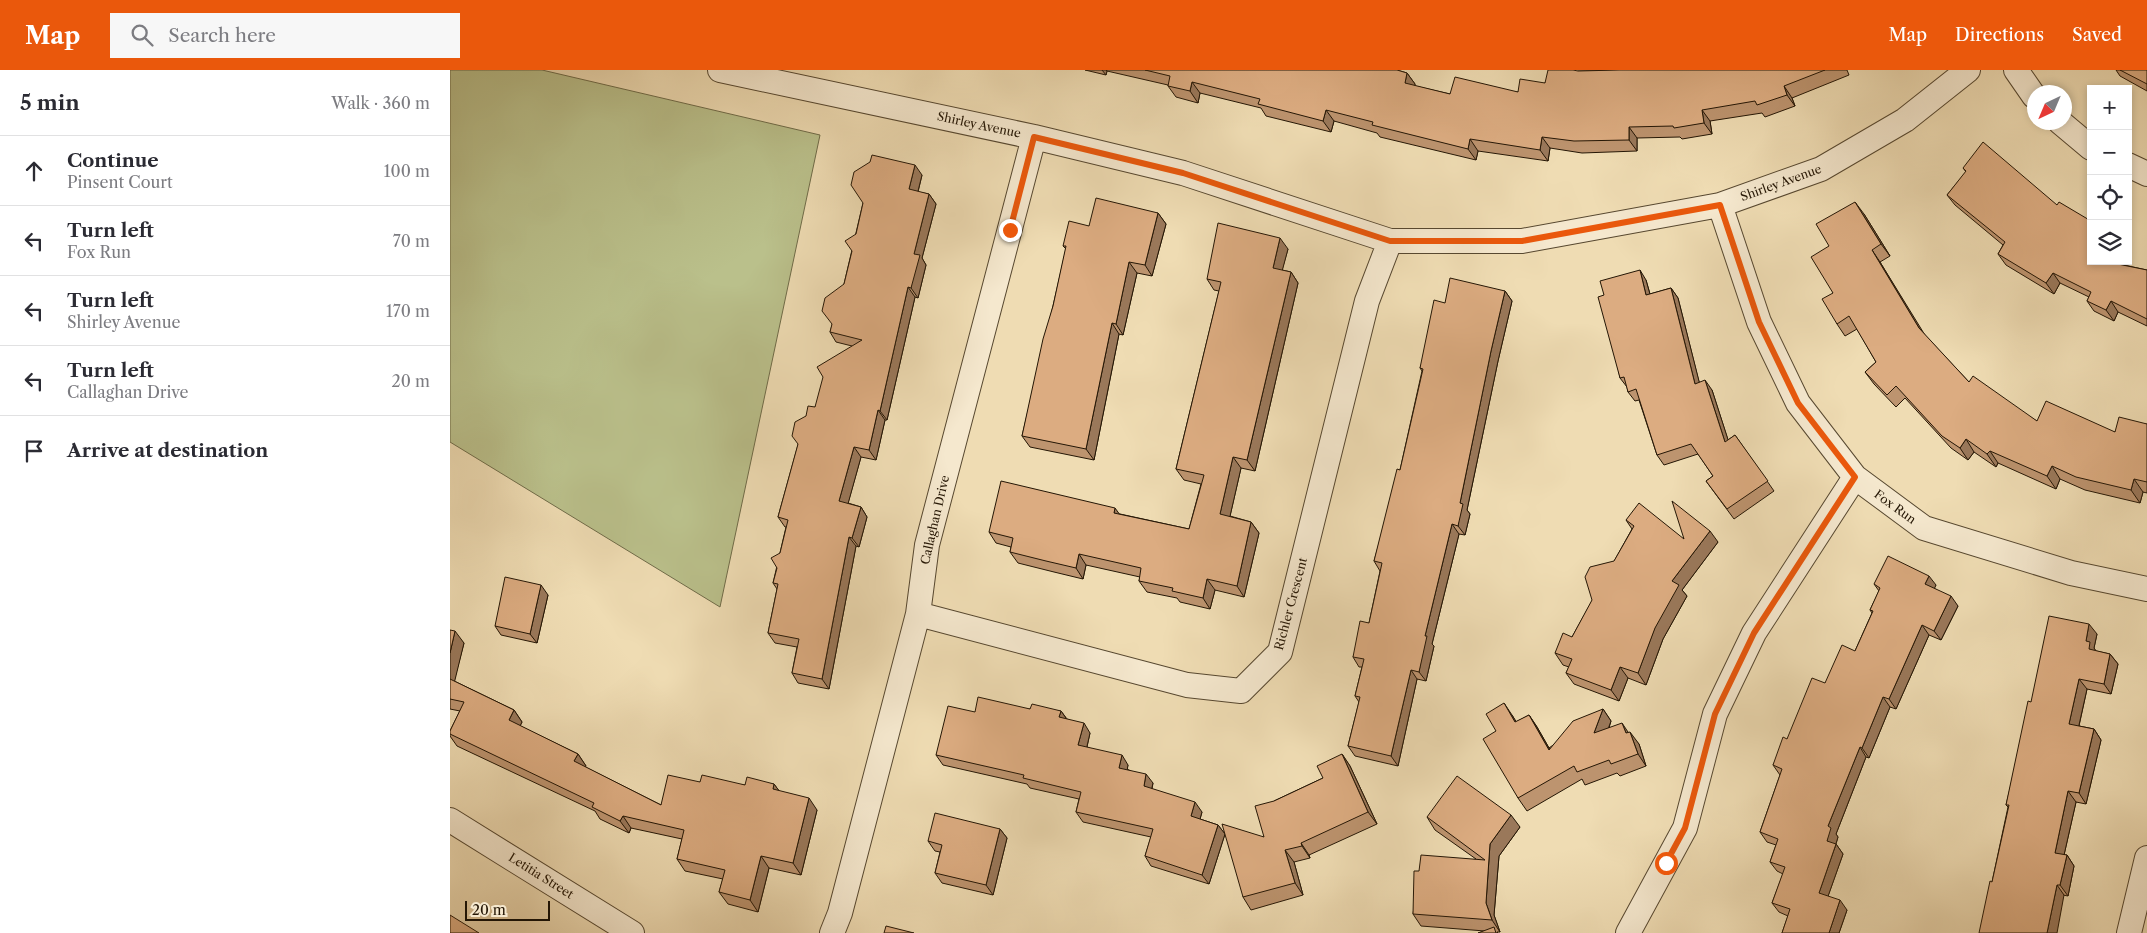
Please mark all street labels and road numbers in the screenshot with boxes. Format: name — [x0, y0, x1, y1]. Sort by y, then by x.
street label: Shirley Avenue — [936, 108, 1023, 141]
street label: Shirley Avenue — [1738, 161, 1824, 204]
street label: Callaghan Drive — [917, 474, 952, 566]
street label: Fox Run — [1871, 486, 1920, 527]
street label: Richler Crescent — [1271, 555, 1310, 652]
street label: Letitia Street — [506, 850, 577, 902]

